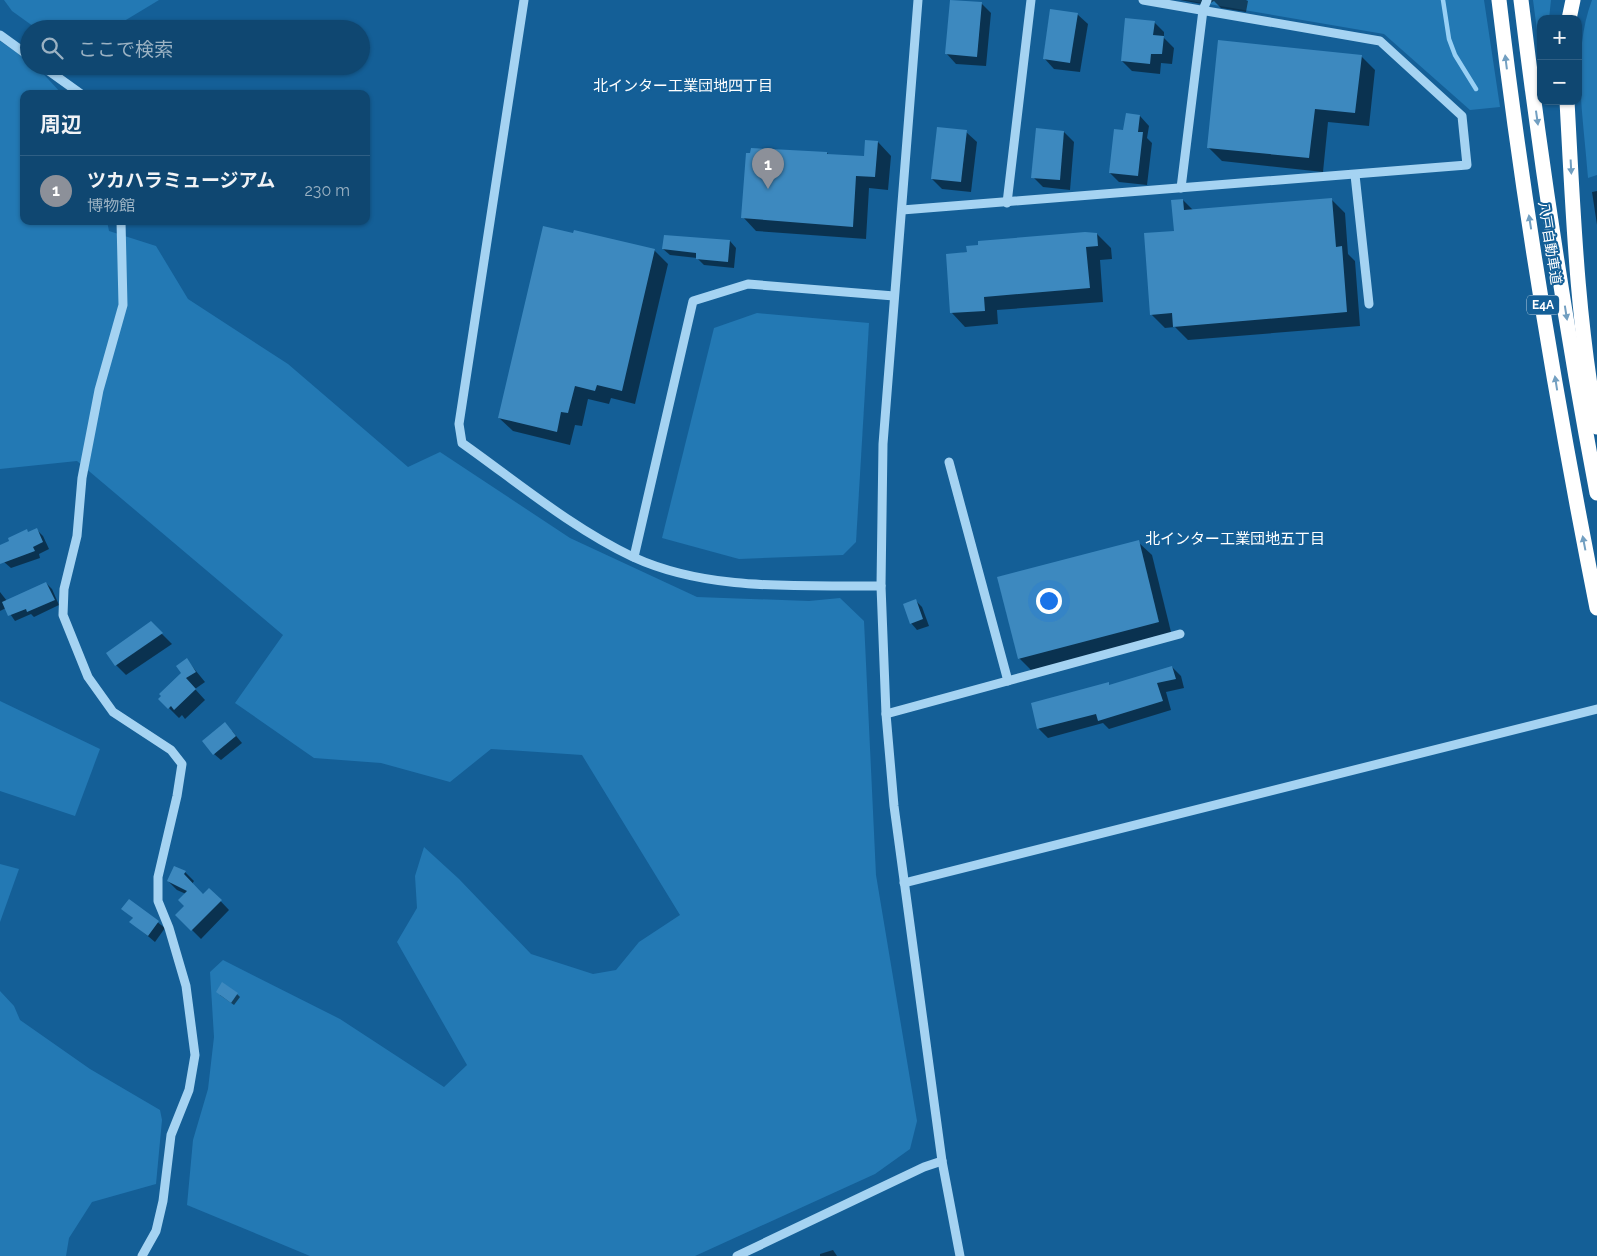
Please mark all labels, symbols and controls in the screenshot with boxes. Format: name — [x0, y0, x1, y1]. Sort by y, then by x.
map controls — [1537, 15, 1582, 105]
button: + — [1537, 15, 1582, 60]
search box — [20, 20, 370, 75]
icon: search — [38, 34, 66, 62]
text: ここで検索 — [78, 38, 173, 60]
one-way arrow — [1502, 53, 1510, 69]
button: − — [1537, 60, 1582, 105]
district label: 北インター工業団地四丁目 — [593, 77, 773, 95]
one-way arrow — [1533, 110, 1541, 126]
text: 周辺 — [40, 112, 82, 137]
pin: 1 — [752, 148, 784, 189]
one-way arrow — [1567, 160, 1575, 176]
text: ツカハラミュージアム — [87, 169, 275, 191]
text: 1 — [52, 181, 60, 200]
text: 230 m — [305, 181, 350, 200]
text: 博物館 — [87, 196, 135, 215]
street label: 八戸自動車道 — [1536, 200, 1564, 286]
one-way arrow — [1526, 214, 1534, 230]
road number: E4A — [1527, 296, 1559, 314]
one-way arrow — [1562, 305, 1570, 321]
one-way arrow — [1551, 374, 1559, 390]
district label: 北インター工業団地五丁目 — [1145, 530, 1325, 548]
one-way arrow — [1580, 535, 1588, 550]
your location — [1036, 588, 1062, 614]

